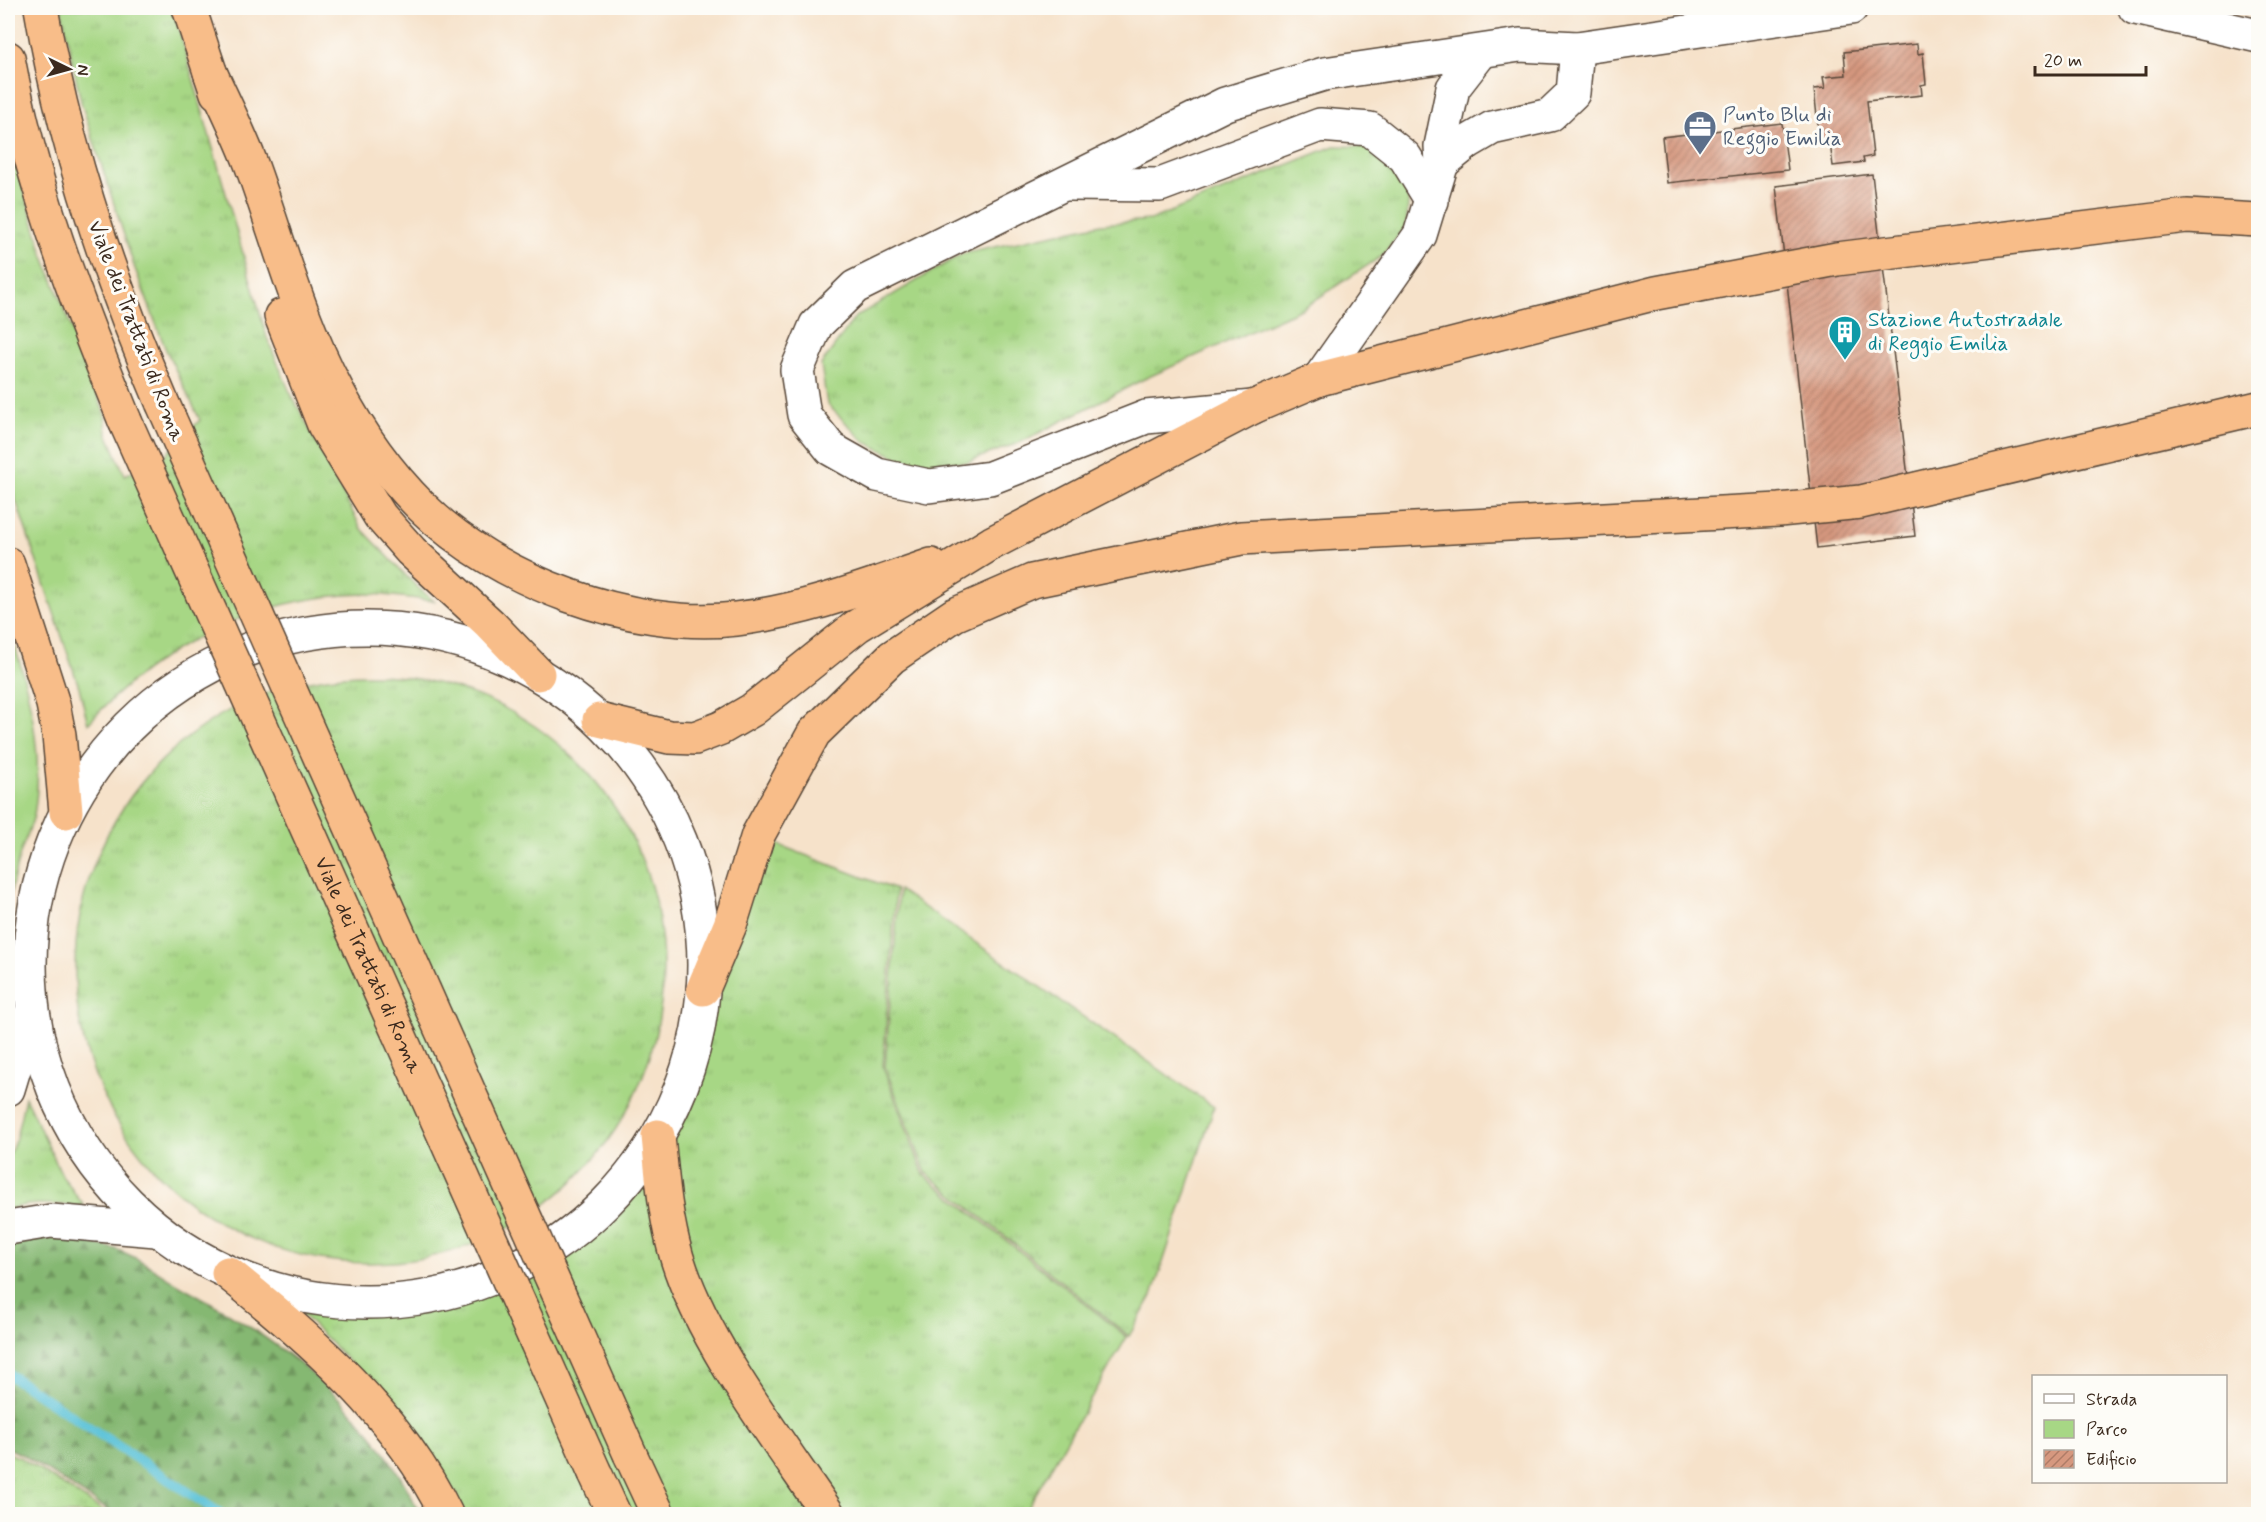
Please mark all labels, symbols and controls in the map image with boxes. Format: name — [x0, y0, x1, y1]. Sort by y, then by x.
north arrow — [39, 39, 99, 99]
scale bar — [2035, 39, 2146, 77]
text: 20 m — [2044, 49, 2082, 73]
text: N — [72, 64, 93, 76]
place label: Punto Blu di Reggio Emilia — [1723, 101, 1842, 155]
office icon: Punto Blu di Reggio Emilia — [1682, 109, 1718, 156]
street label: Viale dei Trattati di Roma — [81, 216, 191, 446]
place label: Stazione Autostradale di Reggio Emilia — [1868, 306, 2063, 359]
building icon: Stazione Autostradale di Reggio Emilia — [1827, 314, 1863, 361]
street label: Viale dei Trattati di Roma — [307, 852, 429, 1078]
legend — [2032, 1375, 2227, 1483]
text: Strada — [2086, 1388, 2137, 1412]
text: Parco — [2086, 1418, 2127, 1442]
text: Edificio — [2086, 1448, 2137, 1472]

